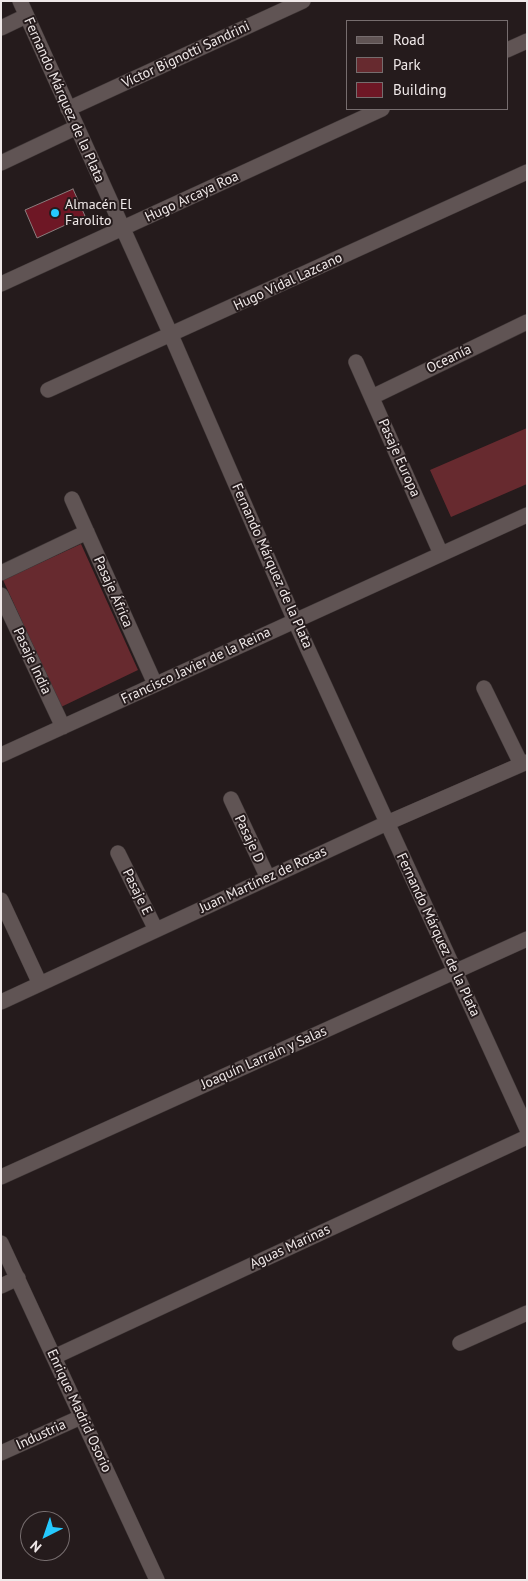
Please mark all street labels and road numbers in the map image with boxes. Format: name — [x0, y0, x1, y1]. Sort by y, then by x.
street label: Fernando Márquez de la Plata — [20, 15, 108, 185]
street label: Víctor Bignotti Sandrini — [119, 18, 253, 92]
street label: Hugo Arcaya Roa — [143, 168, 241, 226]
street label: Hugo Vidal Lazcano — [231, 249, 345, 315]
street label: Oceanía — [424, 341, 474, 377]
street label: Pasaje Europa — [374, 416, 424, 500]
street label: Fernando Márquez de la Plata — [228, 481, 316, 651]
street label: Pasaje África — [90, 554, 136, 630]
street label: Francisco Javier de la Reina — [118, 624, 274, 708]
street label: Pasaje India — [9, 625, 55, 697]
street label: Pasaje D — [231, 812, 267, 866]
street label: Juan Martínez de Rosas — [197, 843, 329, 917]
street label: Fernando Márquez de la Plata — [393, 850, 483, 1020]
street label: Pasaje E — [119, 866, 155, 918]
street label: Joaquín Larraín y Salas — [199, 1023, 329, 1093]
street label: Aguas Marinas — [247, 1221, 333, 1273]
street label: Enrique Madrid Osorio — [43, 1347, 115, 1475]
street label: Industria — [13, 1416, 69, 1454]

